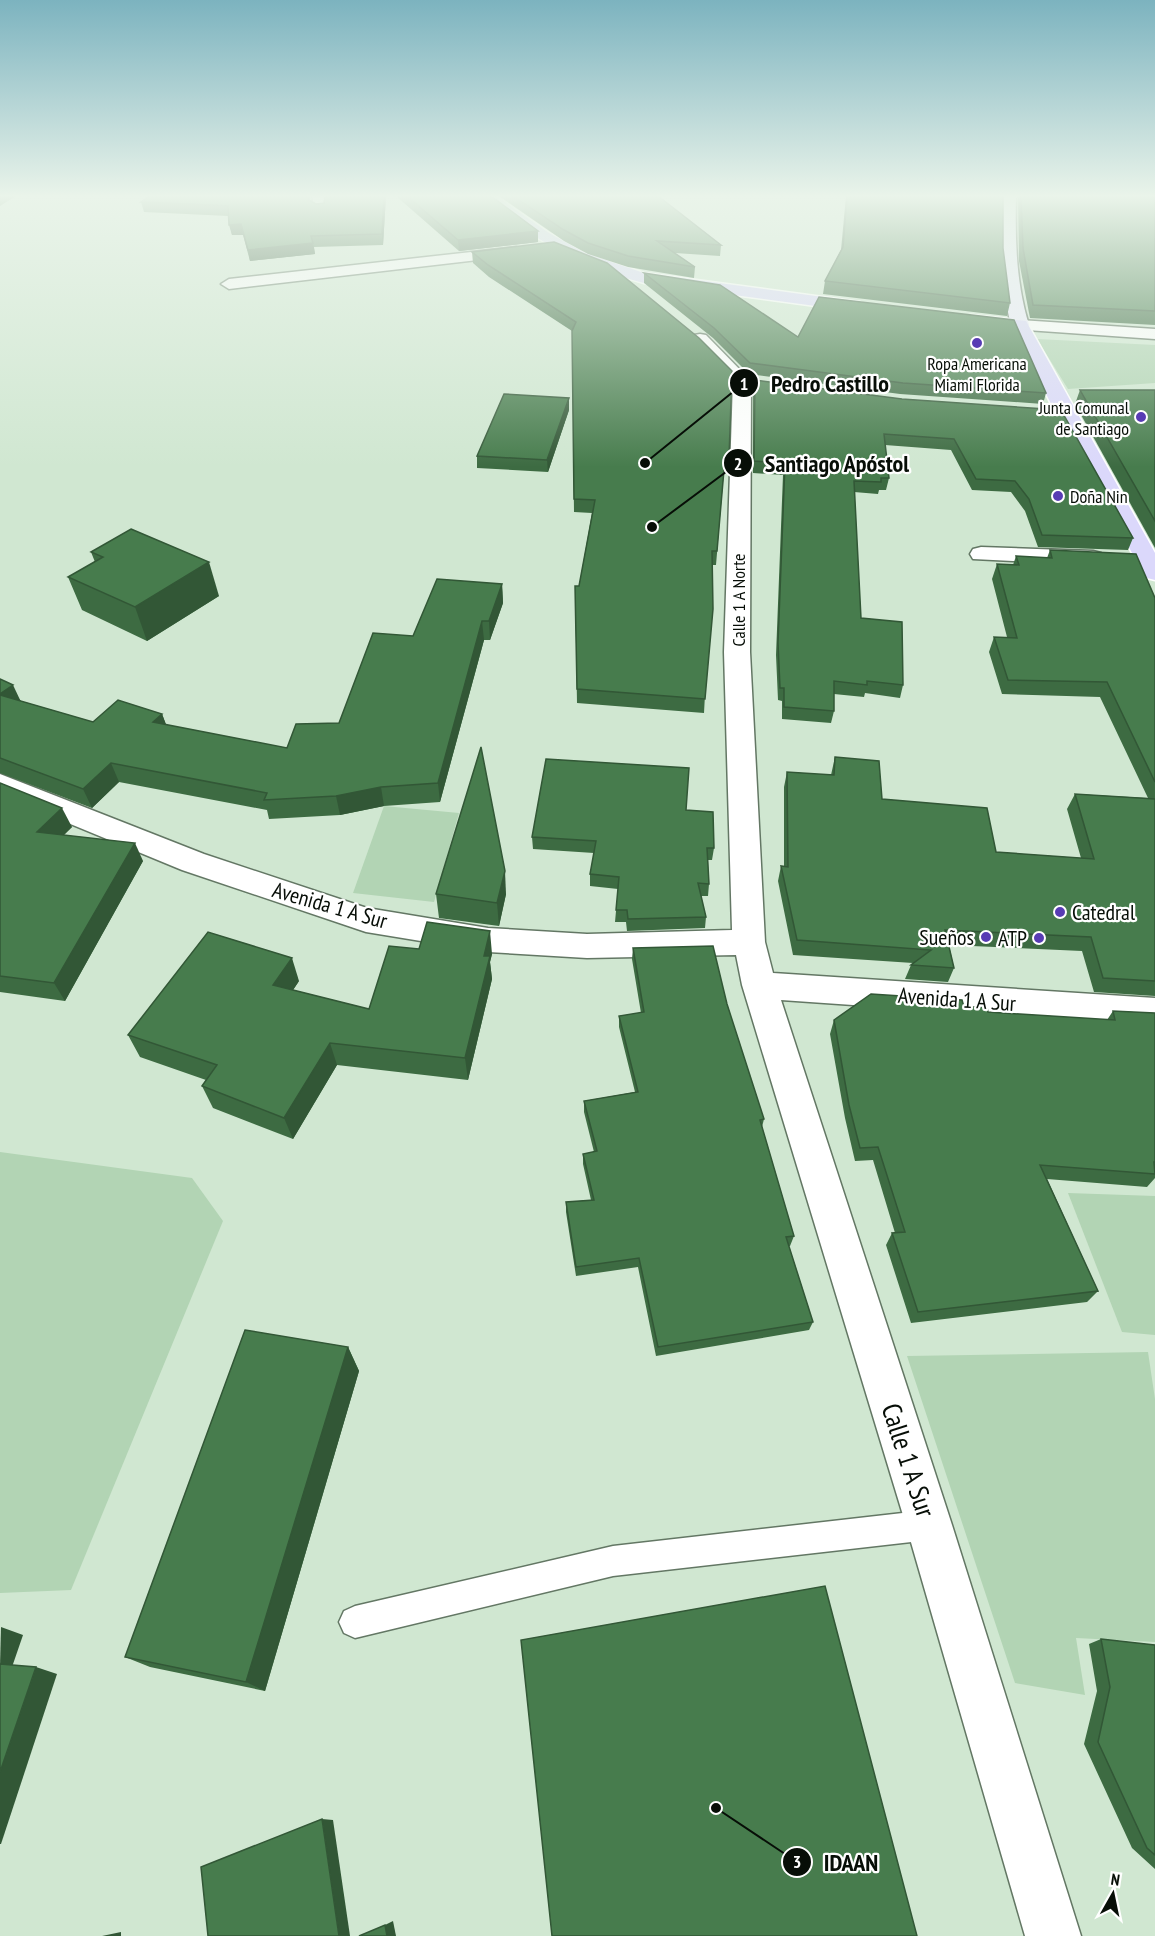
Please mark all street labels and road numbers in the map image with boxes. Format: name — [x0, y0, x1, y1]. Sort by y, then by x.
street label: Calle 1 A Norte — [727, 553, 750, 647]
street label: Avenida 1 A Sur — [269, 875, 391, 935]
street label: Avenida 1 A Sur — [897, 981, 1017, 1017]
street label: Calle 1 A Sur — [875, 1399, 944, 1522]

